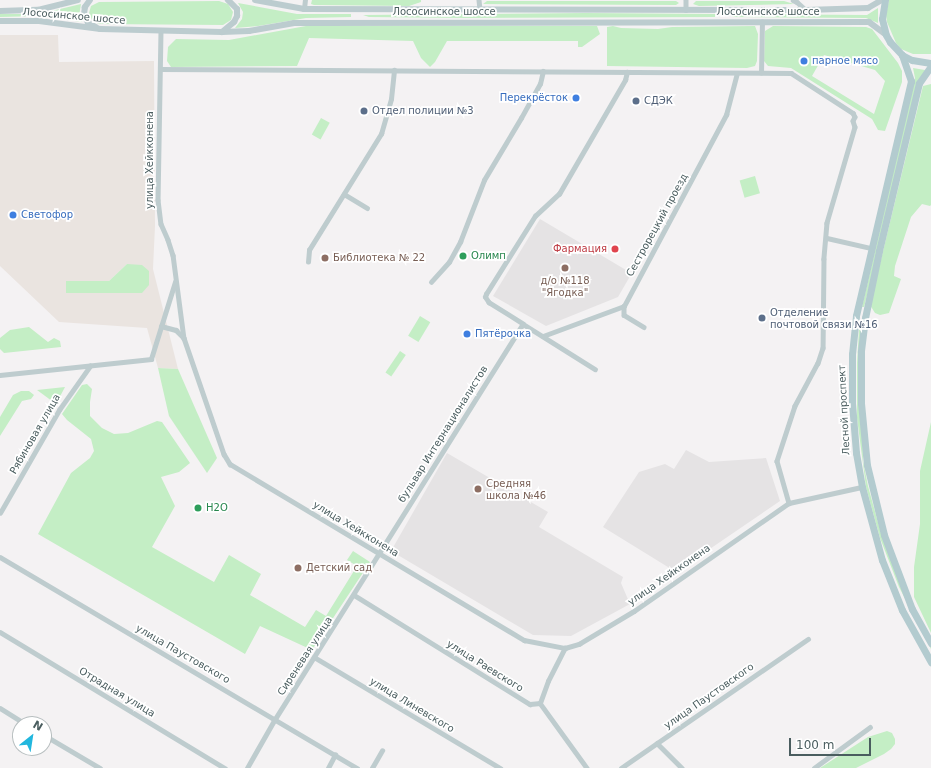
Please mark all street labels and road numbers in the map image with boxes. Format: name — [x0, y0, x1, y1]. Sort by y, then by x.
street label: Лососинское шоссе — [22, 6, 126, 26]
street label: Лососинское шоссе — [392, 6, 496, 18]
street label: Лососинское шоссе — [716, 6, 820, 18]
street label: улица Хейкконена — [144, 111, 156, 209]
street label: Сестрорецкий проезд — [624, 171, 690, 279]
street label: бульвар Интернационалистов — [396, 363, 490, 505]
street label: Лесной проспект — [836, 364, 852, 456]
street label: Рябиновая улица — [7, 392, 63, 476]
street label: улица Хейкконена — [311, 499, 401, 559]
street label: улица Хейкконена — [625, 542, 713, 608]
street label: Сиреневая улица — [275, 614, 335, 698]
street label: улица Паустовского — [134, 622, 232, 686]
street label: улица Раевского — [444, 638, 526, 694]
street label: улица Паустовского — [662, 660, 756, 732]
street label: Отрадная улица — [77, 665, 157, 719]
street label: улица Линевского — [368, 675, 456, 735]

